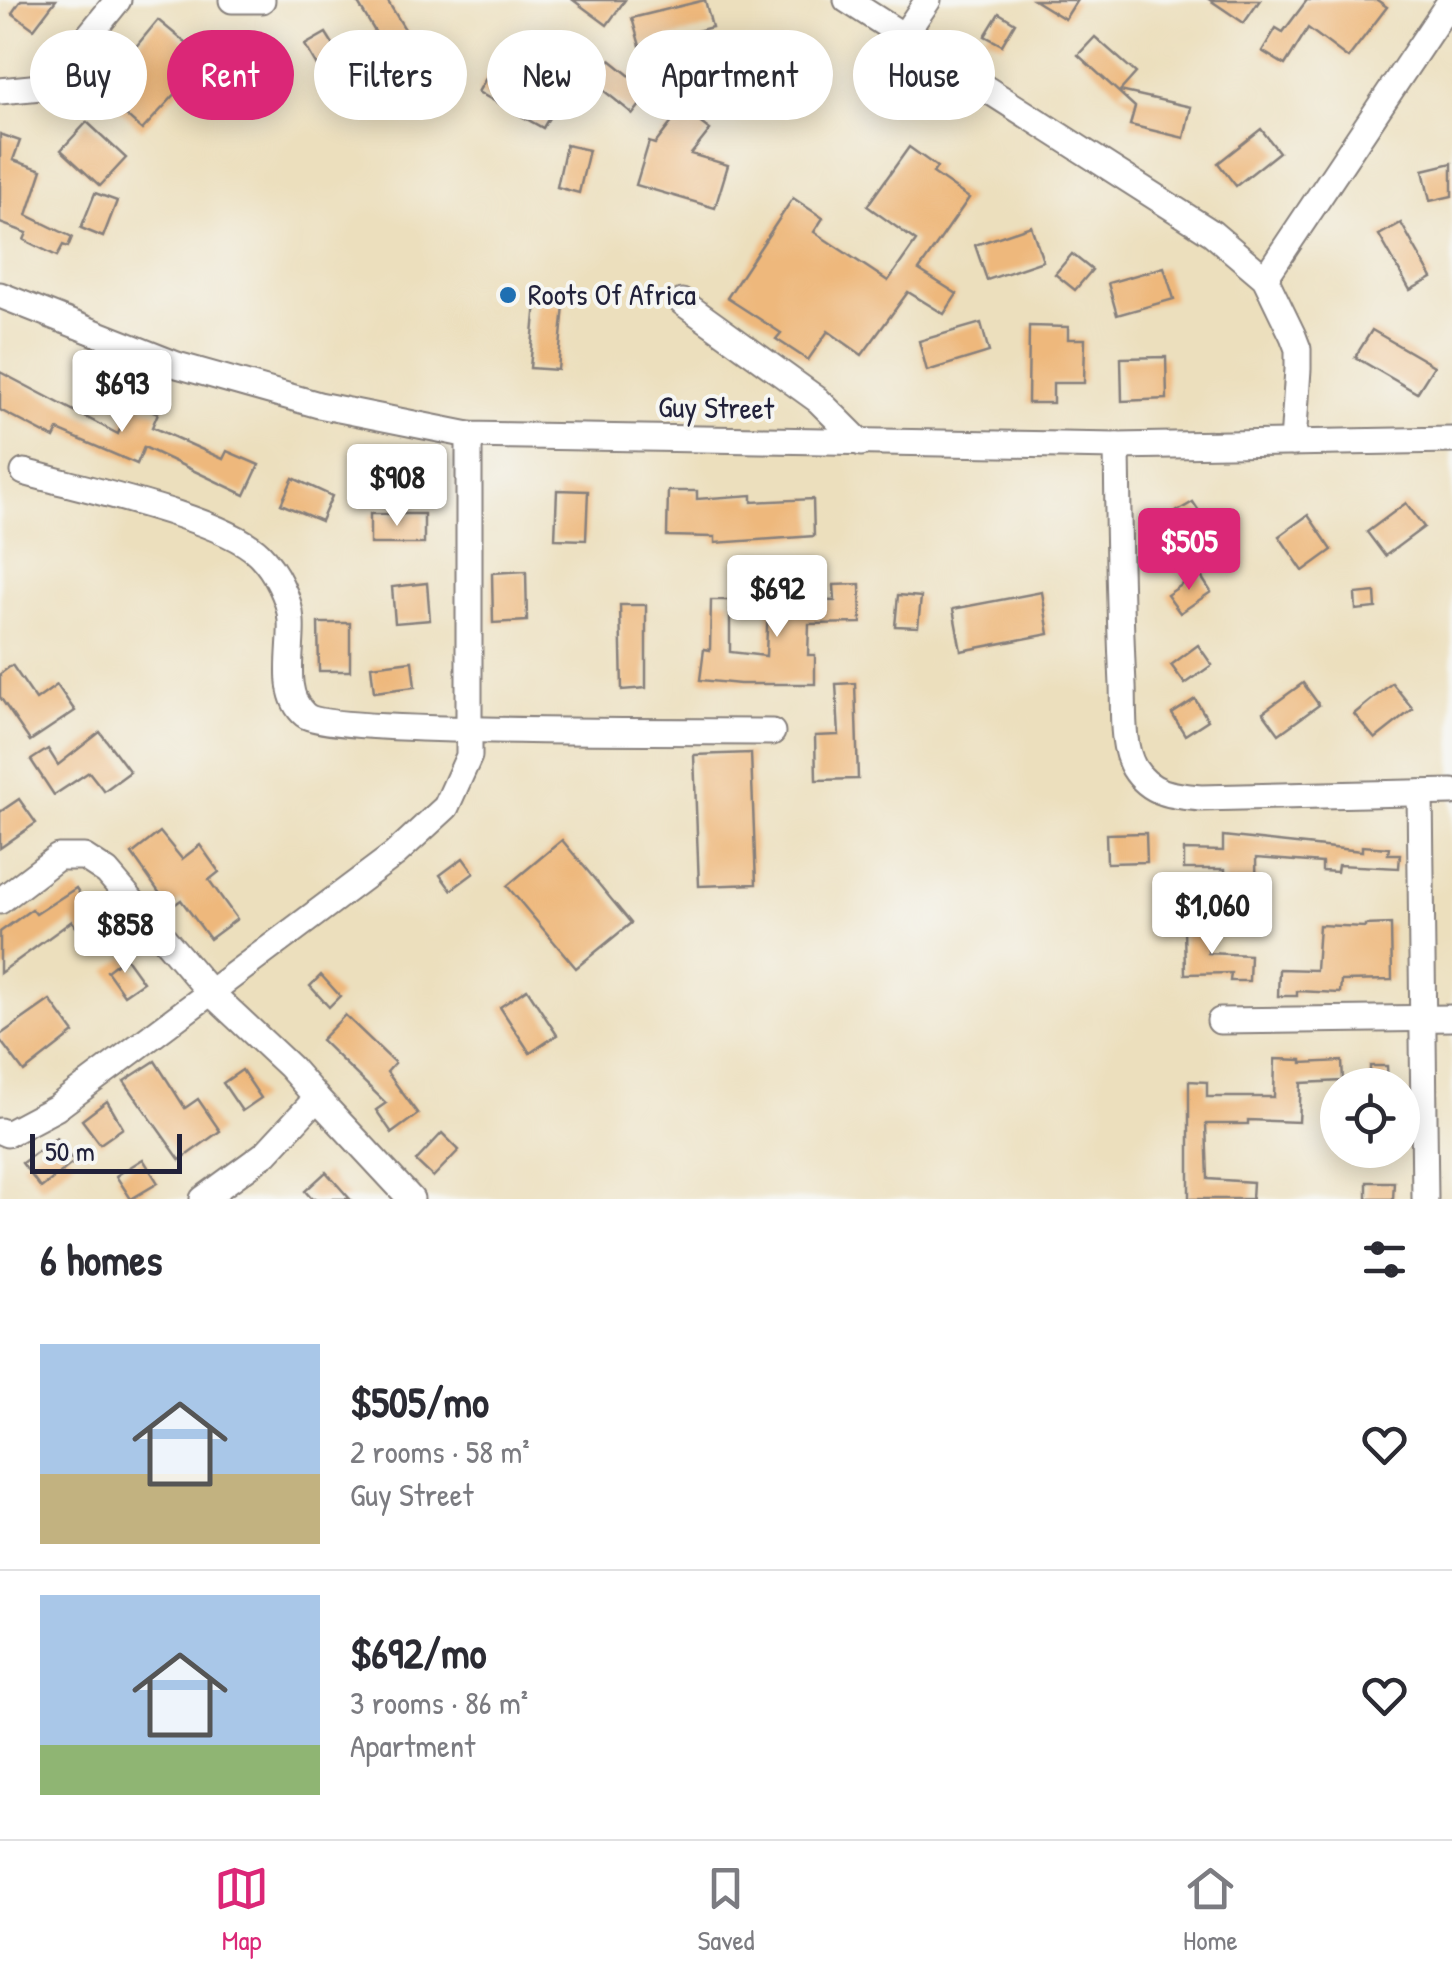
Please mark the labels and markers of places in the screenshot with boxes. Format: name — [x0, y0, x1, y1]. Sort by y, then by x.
place label: Roots Of Africa — [528, 274, 696, 314]
marker: Roots Of Africa — [497, 284, 519, 306]
pin: $693 — [63, 350, 181, 435]
pin: $908 — [338, 444, 456, 529]
pin: $505 — [1130, 508, 1248, 593]
pin: $692 — [718, 555, 836, 640]
pin: $1,060 — [1131, 872, 1293, 957]
pin: $858 — [66, 891, 184, 976]

